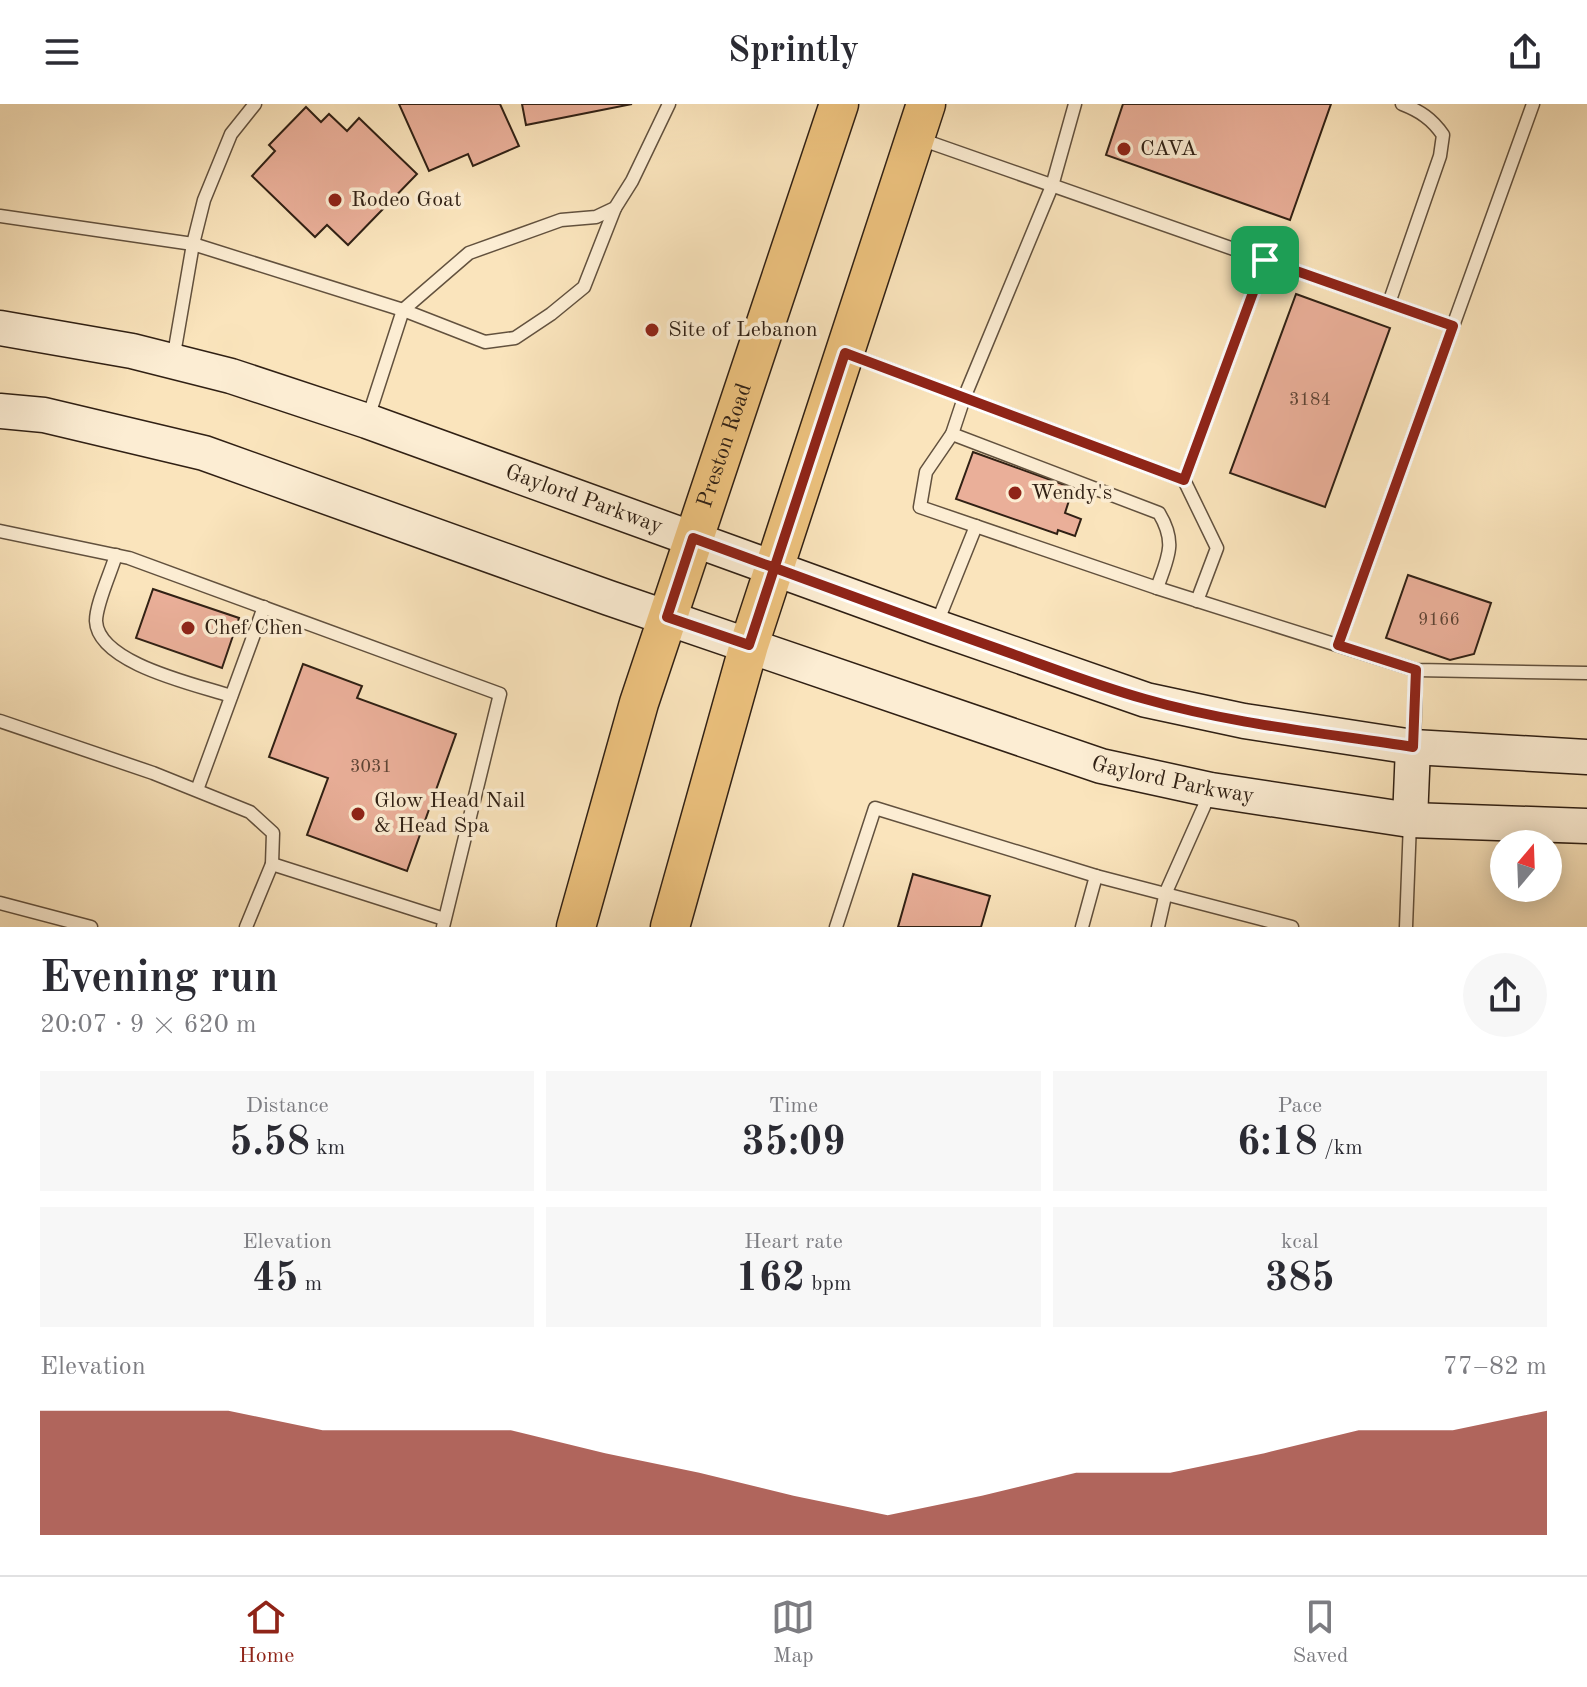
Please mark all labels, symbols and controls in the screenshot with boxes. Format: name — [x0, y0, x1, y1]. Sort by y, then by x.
icon: menu — [40, 30, 84, 74]
icon: share — [1503, 30, 1547, 74]
text: Sprintly — [728, 34, 859, 70]
place label: CAVA — [1140, 138, 1198, 160]
marker: CAVA — [1115, 140, 1133, 158]
place label: Rodeo Goat — [351, 189, 462, 211]
marker: Rodeo Goat — [326, 191, 344, 209]
pin — [1231, 226, 1299, 294]
icon: arrive — [1243, 238, 1287, 282]
place label: Site of Lebanon — [668, 319, 818, 341]
marker: Site of Lebanon — [643, 321, 661, 339]
street label: Preston Road — [694, 381, 756, 511]
house number: 3184 — [1289, 391, 1331, 409]
street label: Gaylord Parkway — [502, 461, 666, 538]
place label: Wendy's — [1031, 482, 1112, 504]
marker: Wendy's — [1006, 484, 1024, 502]
house number: 9166 — [1418, 611, 1460, 629]
place label: Chef Chen — [204, 617, 303, 639]
marker: Chef Chen — [179, 619, 197, 637]
street label: Gaylord Parkway — [1088, 753, 1256, 807]
house number: 3031 — [350, 758, 392, 776]
place label: Glow Head Nail & Head Spa — [374, 790, 525, 837]
marker: Glow Head Nail & Head Spa — [349, 805, 367, 823]
north arrow — [1490, 830, 1562, 902]
map controls — [1490, 830, 1562, 902]
button: share — [1463, 953, 1547, 1037]
text: Evening run — [40, 957, 278, 1001]
text: 20:07 · 9 × 620 m — [40, 1012, 257, 1038]
text: Distance — [246, 1095, 329, 1117]
text: Time — [769, 1095, 818, 1117]
text: Pace — [1278, 1095, 1322, 1117]
text: 5.58 — [229, 1124, 310, 1164]
text: 35:09 — [741, 1124, 845, 1164]
text: 6:18 — [1237, 1124, 1318, 1164]
text: km — [310, 1137, 345, 1159]
text: /km — [1318, 1137, 1363, 1159]
text: Elevation — [242, 1231, 332, 1253]
text: Heart rate — [744, 1231, 843, 1253]
text: kcal — [1281, 1231, 1319, 1253]
text: 45 — [252, 1260, 299, 1300]
text: 162 — [736, 1260, 805, 1300]
text: 385 — [1265, 1260, 1335, 1300]
text: m — [299, 1273, 322, 1295]
text: bpm — [805, 1273, 851, 1295]
text: Elevation — [40, 1354, 146, 1380]
text: 77–82 m — [1443, 1354, 1547, 1380]
tab: Home — [239, 1595, 294, 1670]
tab: Map — [771, 1595, 815, 1670]
tab: Saved — [1292, 1595, 1348, 1670]

